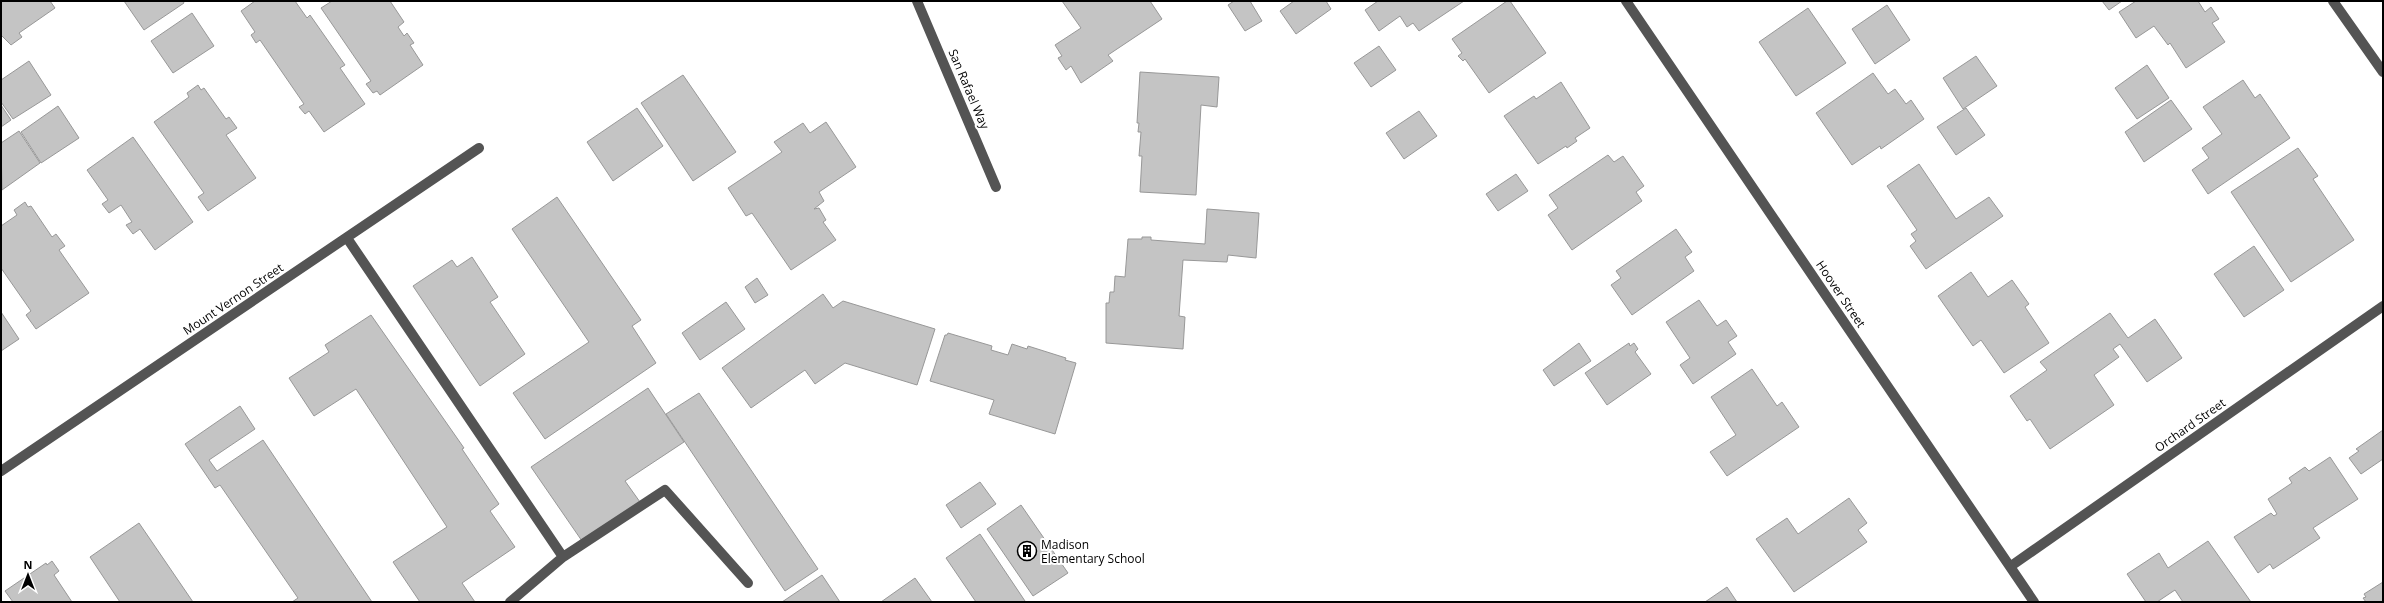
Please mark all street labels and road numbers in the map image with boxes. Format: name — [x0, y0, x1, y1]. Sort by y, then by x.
street label: San Rafael Way — [945, 46, 994, 132]
street label: Hoover Street — [1812, 257, 1870, 331]
street label: Mount Vernon Street — [180, 259, 286, 339]
street label: Orchard Street — [2151, 394, 2229, 456]

